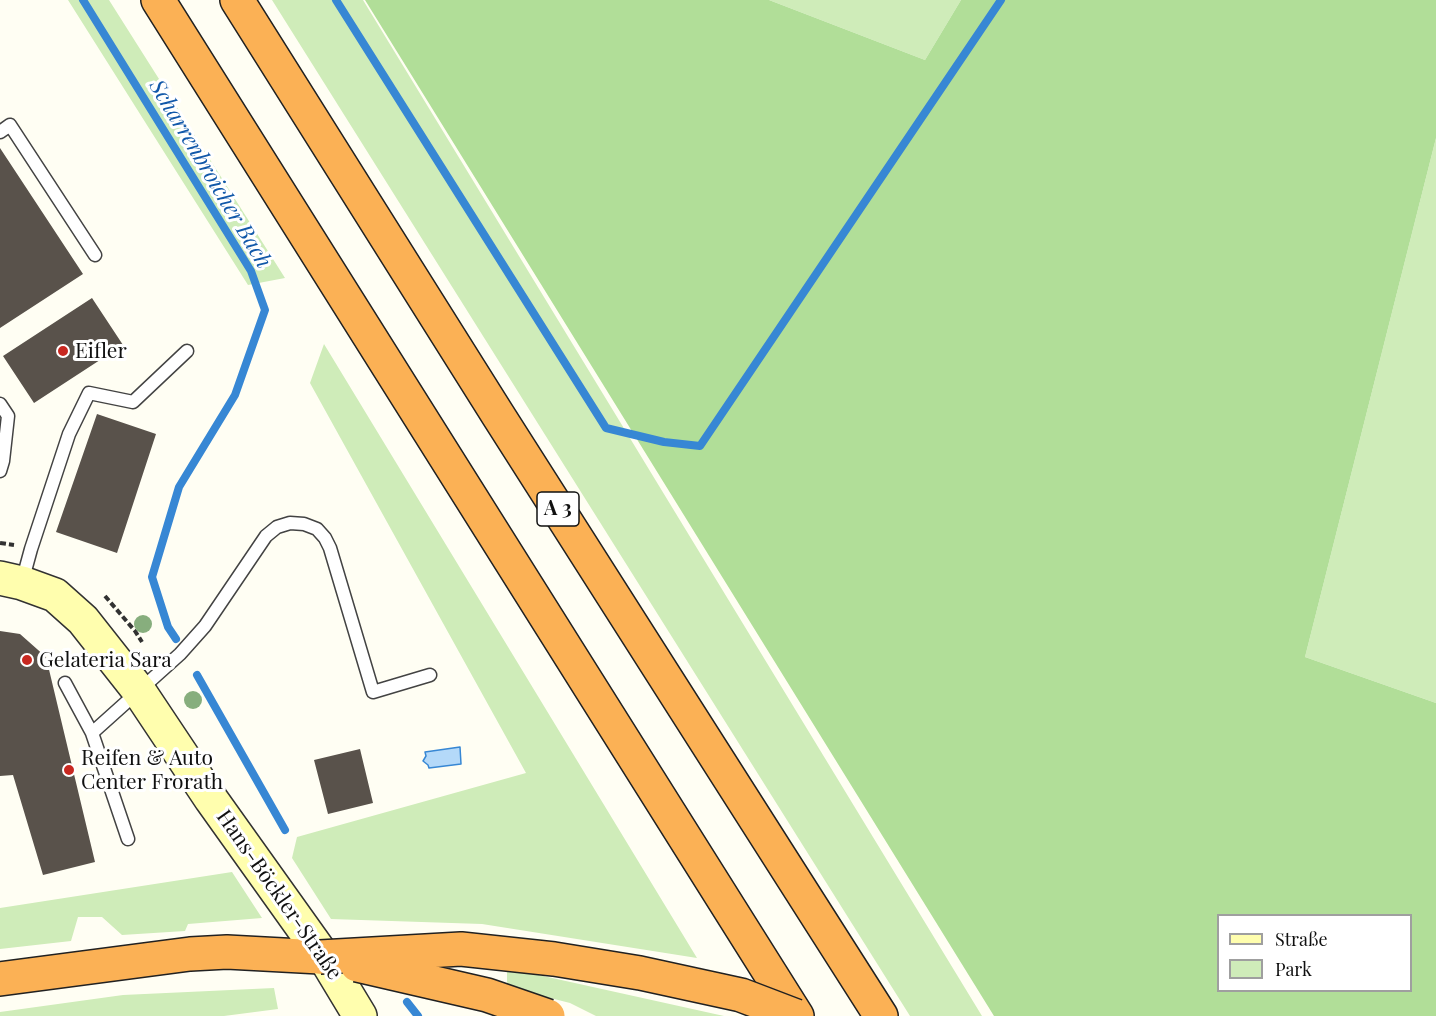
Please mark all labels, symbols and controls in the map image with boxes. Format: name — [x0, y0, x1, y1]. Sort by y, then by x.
water label: Scharrenbroicher Bach — [143, 75, 277, 273]
place label: Eifler — [75, 338, 127, 364]
marker: Eifler — [56, 344, 70, 358]
road number: A 3 — [537, 492, 579, 526]
place label: Gelateria Sara — [39, 647, 172, 673]
marker: Gelateria Sara — [20, 653, 34, 667]
place label: Reifen & Auto Center Frorath — [81, 745, 223, 795]
marker: Reifen & Auto Center Frorath — [62, 763, 76, 777]
street label: Hans-Böckler-Straße — [211, 805, 347, 985]
legend — [1217, 914, 1412, 992]
text: Straße — [1275, 927, 1328, 951]
text: Park — [1275, 957, 1312, 981]

